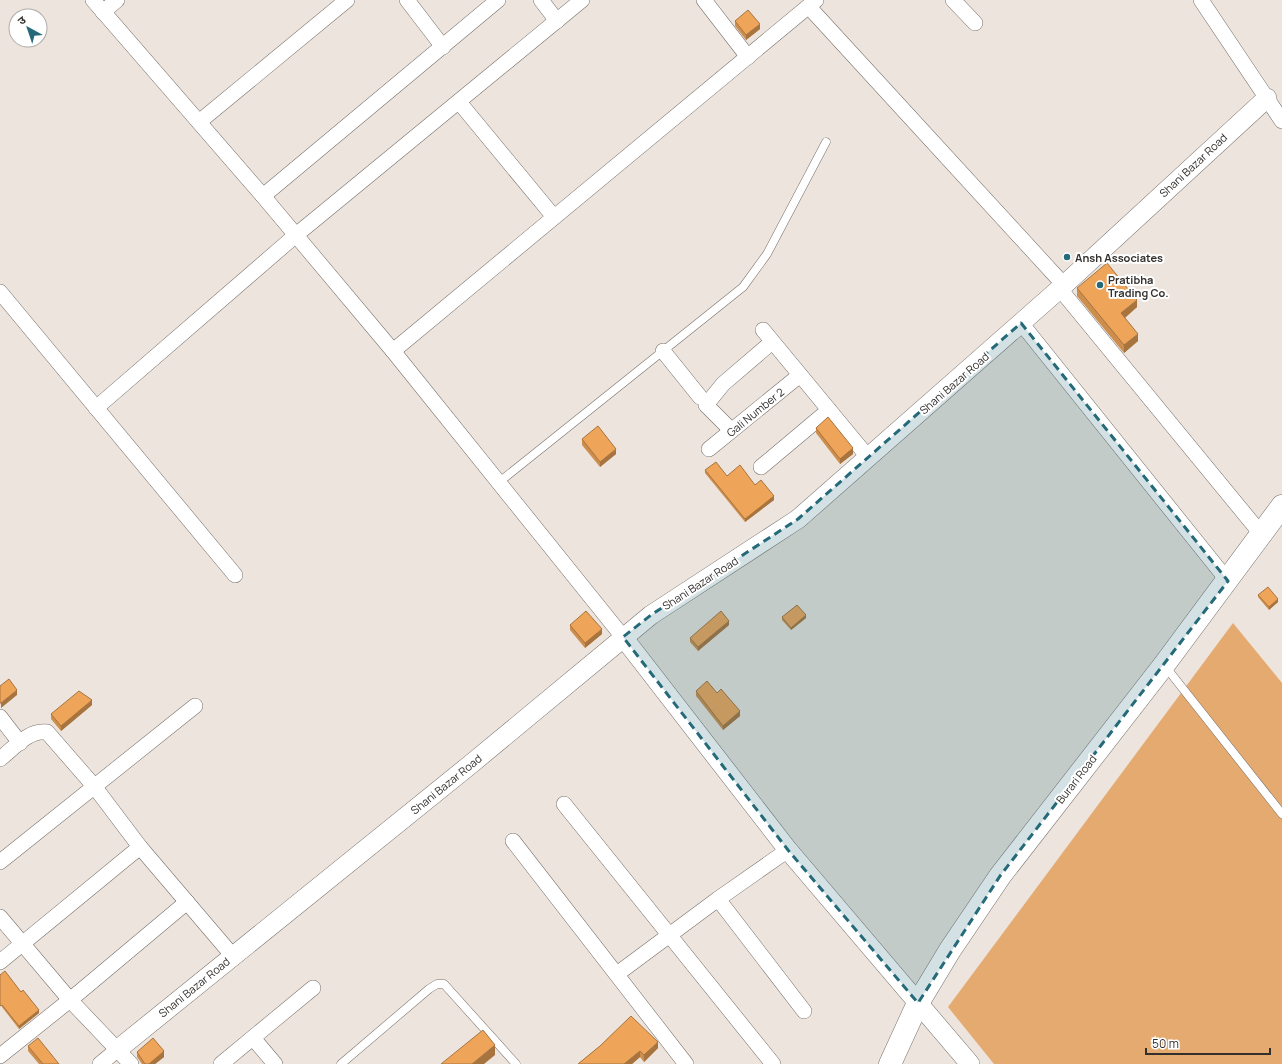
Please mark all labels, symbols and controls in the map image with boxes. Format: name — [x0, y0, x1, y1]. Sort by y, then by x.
north arrow — [8, 8, 48, 48]
text: उ — [14, 12, 29, 28]
street label: Shani Bazar Road — [1156, 130, 1230, 200]
place label: Ansh Associates — [1075, 250, 1163, 265]
marker: Ansh Associates — [1062, 252, 1072, 262]
place label: Pratibha Trading Co. — [1108, 272, 1168, 300]
marker: Pratibha Trading Co. — [1095, 280, 1105, 290]
street label: Shani Bazar Road — [916, 349, 992, 417]
street label: Gali Number 2 — [723, 384, 787, 440]
street label: Shani Bazar Road — [659, 553, 741, 613]
street label: Shani Bazar Road — [407, 751, 485, 817]
street label: Burari Road — [1052, 752, 1100, 806]
street label: Shani Bazar Road — [155, 954, 233, 1020]
scale bar — [1146, 1030, 1270, 1056]
text: 50 m — [1152, 1035, 1179, 1052]

